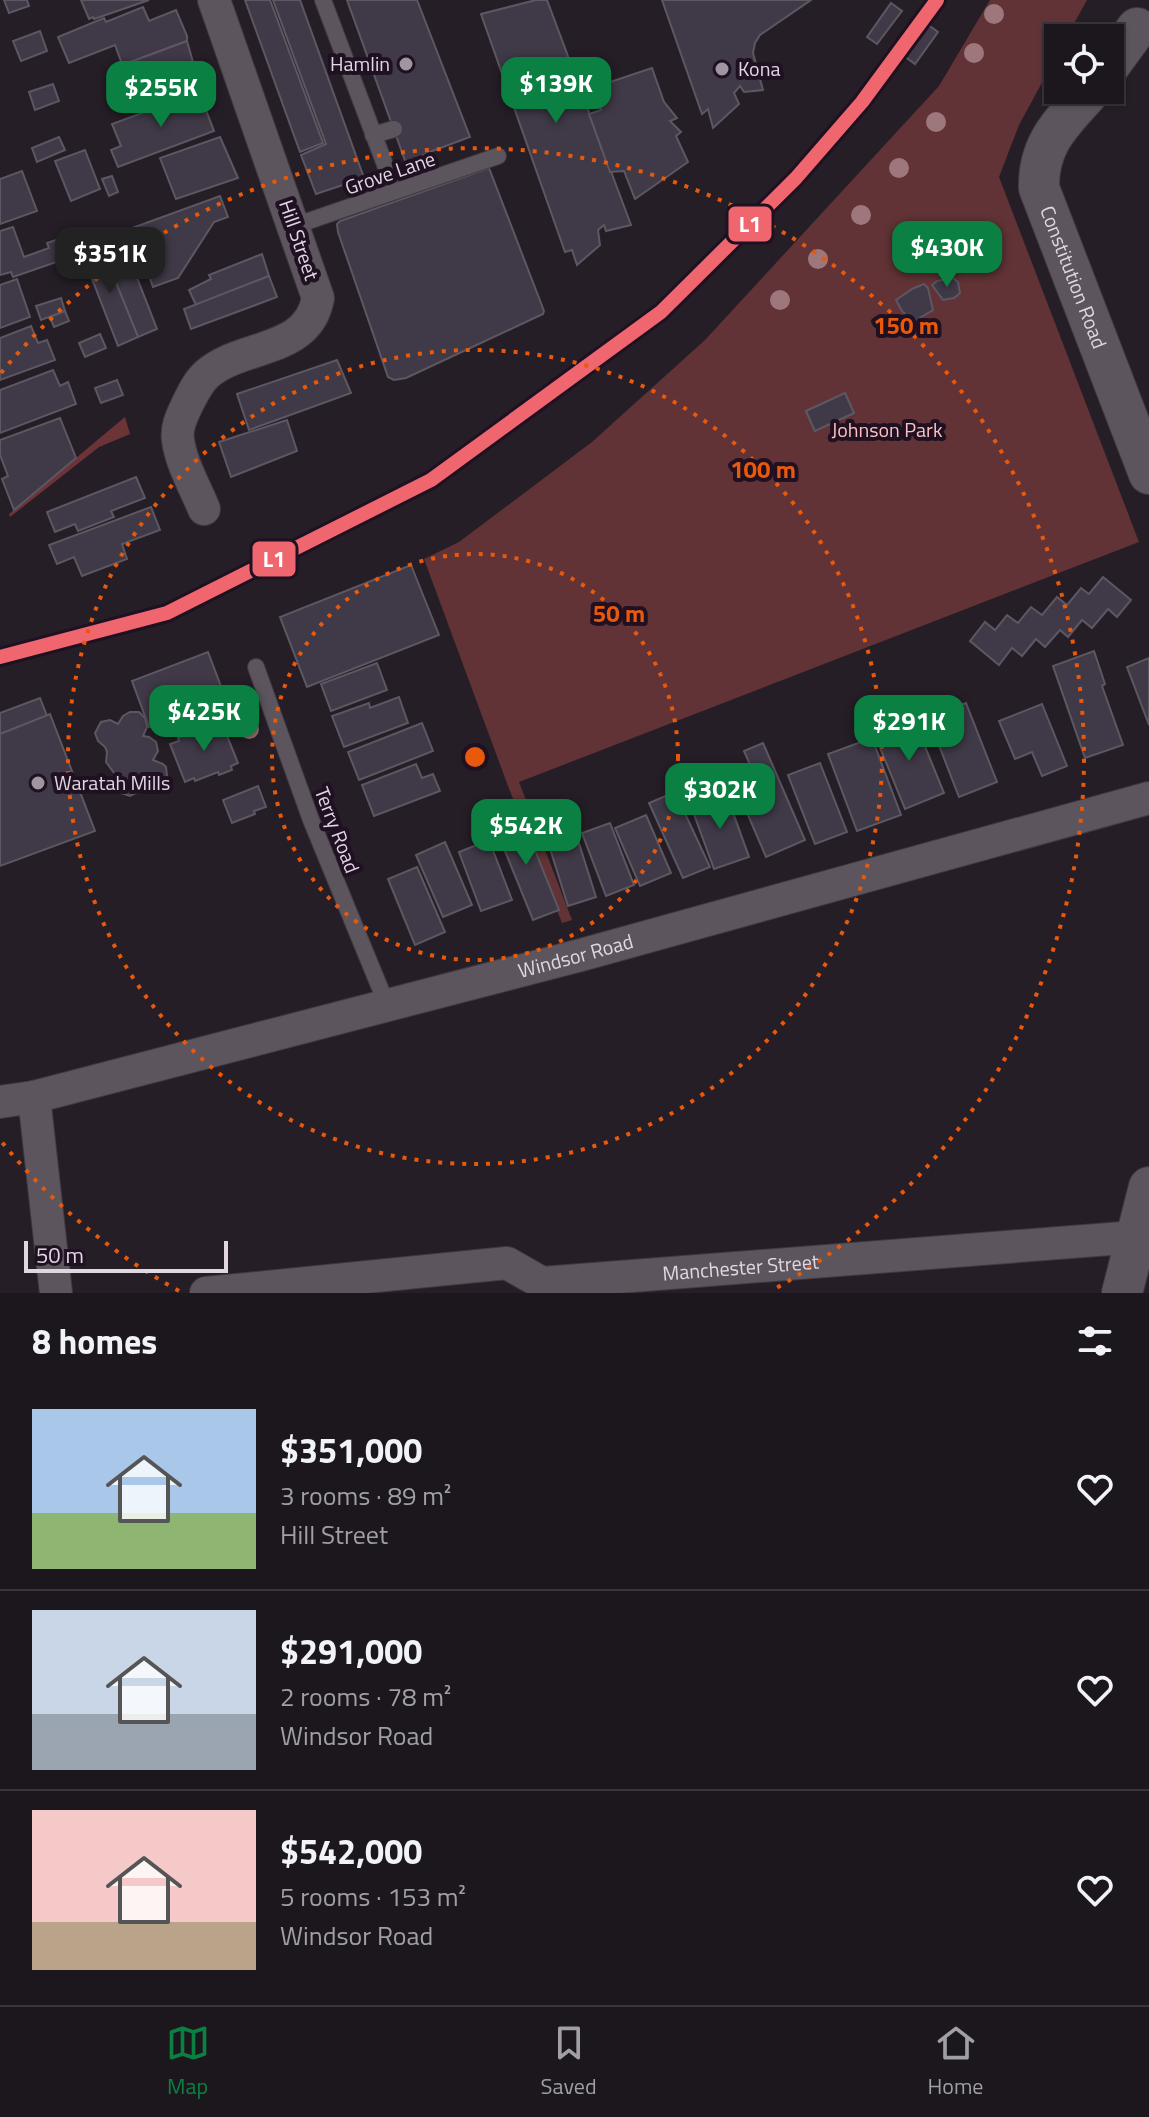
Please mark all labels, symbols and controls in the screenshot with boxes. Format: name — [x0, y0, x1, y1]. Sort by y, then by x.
map controls — [1044, 24, 1124, 104]
button: locate — [1044, 24, 1124, 104]
place label: Hamlin — [330, 48, 390, 79]
place label: Kona — [738, 53, 780, 84]
marker: Hamlin — [397, 55, 415, 73]
pin: $139K — [500, 57, 612, 125]
marker: Kona — [713, 60, 731, 78]
pin: $255K — [105, 61, 217, 129]
text: $139K — [519, 63, 593, 102]
text: $255K — [124, 67, 198, 106]
street label: Grove Lane — [340, 143, 439, 202]
street label: Hill Street — [271, 196, 328, 284]
street label: Constitution Road — [1032, 201, 1115, 353]
line badge: L1 — [727, 205, 773, 243]
text: L1 — [739, 207, 761, 241]
pin: $430K — [891, 221, 1003, 289]
pin: $351K — [54, 227, 166, 295]
text: $430K — [910, 227, 984, 266]
text: $351K — [73, 233, 147, 272]
text: 150 m — [873, 307, 939, 343]
park label: Johnson Park — [832, 414, 943, 445]
text: 100 m — [730, 451, 796, 487]
line badge: L1 — [251, 540, 297, 578]
text: L1 — [263, 542, 285, 576]
text: 50 m — [593, 595, 645, 631]
pin: $425K — [148, 685, 260, 753]
text: $425K — [167, 691, 241, 730]
pin: $291K — [853, 695, 965, 763]
text: $291K — [872, 701, 946, 740]
centre of rings — [461, 743, 489, 771]
pin: $302K — [664, 763, 776, 831]
place label: Waratah Mills — [54, 767, 170, 798]
text: $302K — [683, 769, 757, 808]
marker: Waratah Mills — [29, 774, 47, 792]
street label: Terry Road — [307, 782, 368, 877]
pin: $542K — [470, 799, 582, 867]
text: $542K — [489, 805, 563, 844]
street label: Windsor Road — [515, 925, 637, 986]
scale bar — [24, 1237, 228, 1273]
text: 50 m — [36, 1238, 84, 1272]
street label: Manchester Street — [661, 1246, 820, 1289]
text: 8 homes — [32, 1315, 157, 1367]
icon: filters — [1073, 1319, 1117, 1363]
text: $351,000 — [280, 1424, 422, 1476]
icon: home — [96, 1441, 192, 1537]
icon: heart — [1073, 1467, 1117, 1511]
text: 3 rooms · 89 m² — [280, 1476, 451, 1515]
text: Hill Street — [280, 1515, 388, 1554]
text: $291,000 — [280, 1625, 422, 1677]
icon: home — [96, 1642, 192, 1738]
icon: heart — [1073, 1668, 1117, 1712]
text: 2 rooms · 78 m² — [280, 1677, 451, 1716]
text: Windsor Road — [280, 1716, 433, 1755]
text: $542,000 — [280, 1825, 422, 1877]
icon: home — [96, 1842, 192, 1938]
icon: heart — [1073, 1868, 1117, 1912]
text: 5 rooms · 153 m² — [280, 1877, 466, 1916]
text: Windsor Road — [280, 1916, 433, 1955]
tab: Map — [166, 2021, 210, 2103]
tab: Saved — [541, 2021, 597, 2103]
tab: Home — [928, 2021, 983, 2103]

